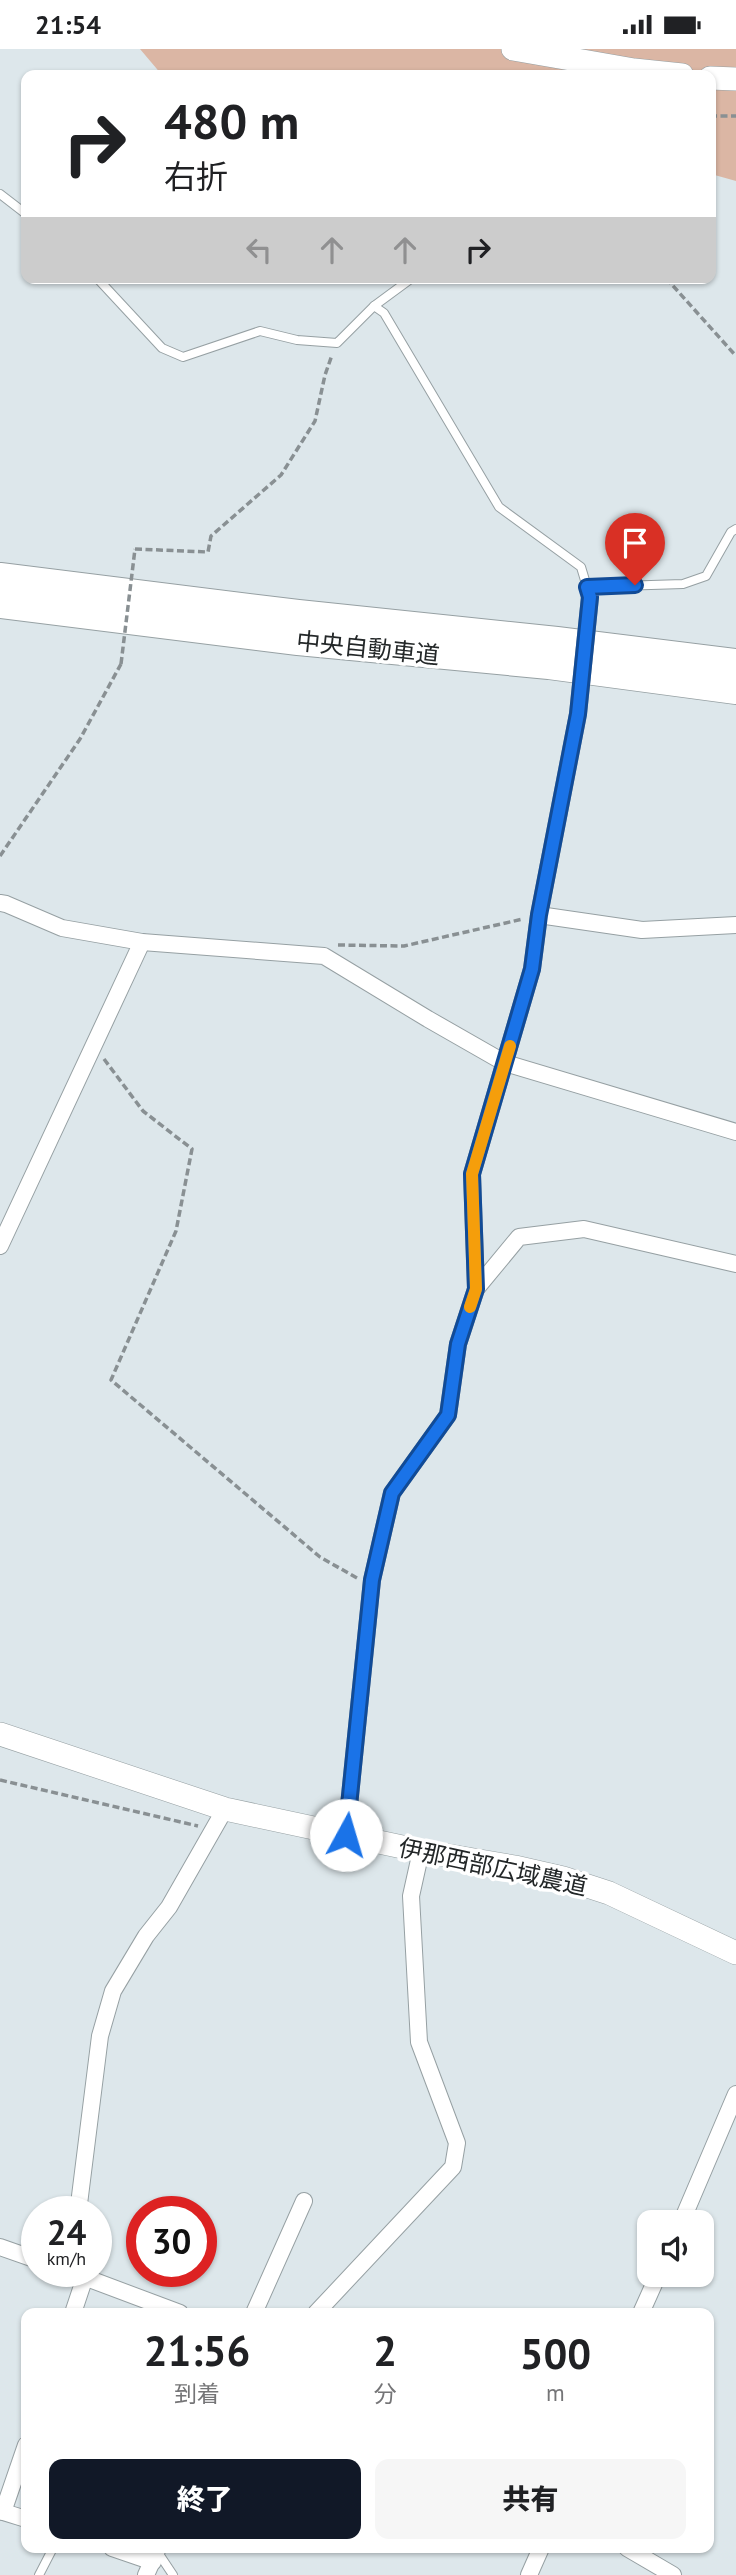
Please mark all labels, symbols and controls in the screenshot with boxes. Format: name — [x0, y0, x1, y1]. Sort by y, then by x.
text: 21:54 — [35, 8, 101, 41]
text: 480 m — [164, 89, 299, 153]
icon: right — [49, 98, 140, 189]
text: 右折 — [164, 155, 228, 197]
icon: left — [240, 231, 278, 269]
icon: ahead — [313, 231, 351, 269]
icon: ahead — [386, 231, 424, 269]
icon: right — [459, 231, 497, 269]
pin — [605, 513, 665, 585]
icon: arrive — [616, 524, 654, 562]
street label: 中央自動車道 — [295, 625, 441, 671]
position arrow — [309, 1798, 383, 1872]
street label: 伊那西部広域農道 — [396, 1832, 590, 1902]
speed limit sign: 30 — [126, 2196, 217, 2287]
text: 24 — [47, 2209, 86, 2255]
map controls — [637, 2210, 714, 2287]
button: sound — [637, 2210, 714, 2287]
text: km/h — [47, 2247, 86, 2270]
text: 21:56 — [144, 2323, 250, 2378]
text: 2 — [373, 2323, 397, 2378]
text: 500 — [520, 2326, 591, 2381]
text: m — [546, 2378, 565, 2407]
text: 到着 — [174, 2379, 220, 2408]
text: 分 — [374, 2379, 397, 2408]
button: 終了 — [49, 2459, 361, 2539]
button: 共有 — [375, 2459, 686, 2539]

